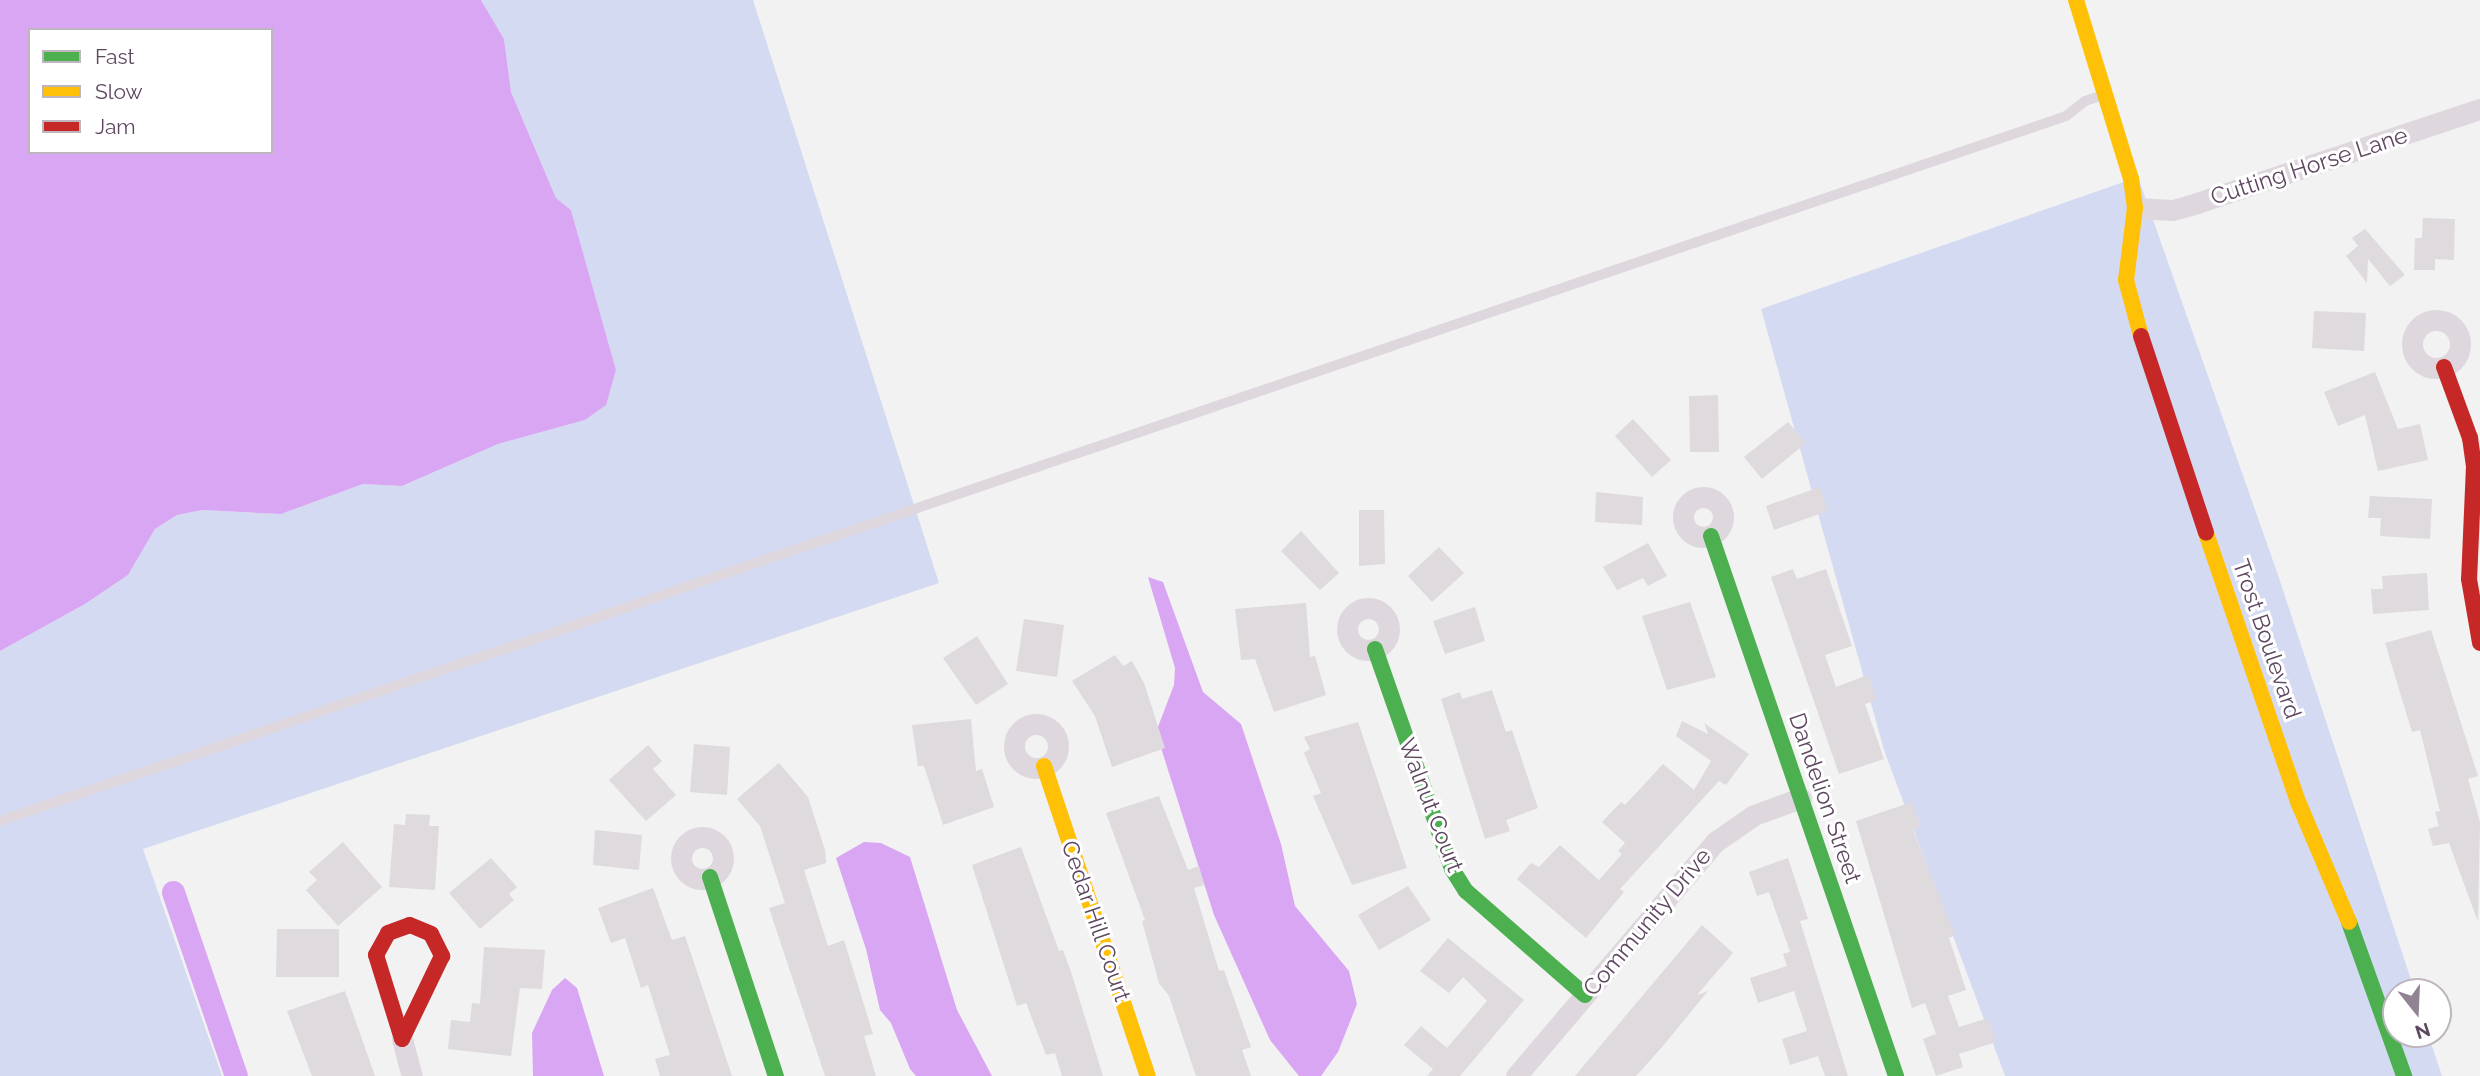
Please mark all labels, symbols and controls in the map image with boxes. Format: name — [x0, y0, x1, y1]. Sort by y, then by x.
legend — [28, 28, 273, 154]
text: Fast — [95, 44, 135, 69]
text: Slow — [95, 79, 143, 104]
text: Jam — [95, 114, 136, 139]
street label: Cutting Horse Lane — [2207, 121, 2411, 211]
street label: Trost Boulevard — [2227, 556, 2307, 722]
street label: Dandelion Street — [1783, 709, 1867, 887]
street label: Walnut Court — [1393, 734, 1469, 876]
street label: Cedar Hill Court — [1055, 836, 1137, 1006]
street label: Community Drive — [1577, 842, 1717, 1002]
north arrow — [2382, 978, 2452, 1048]
text: N — [2413, 1018, 2433, 1044]

